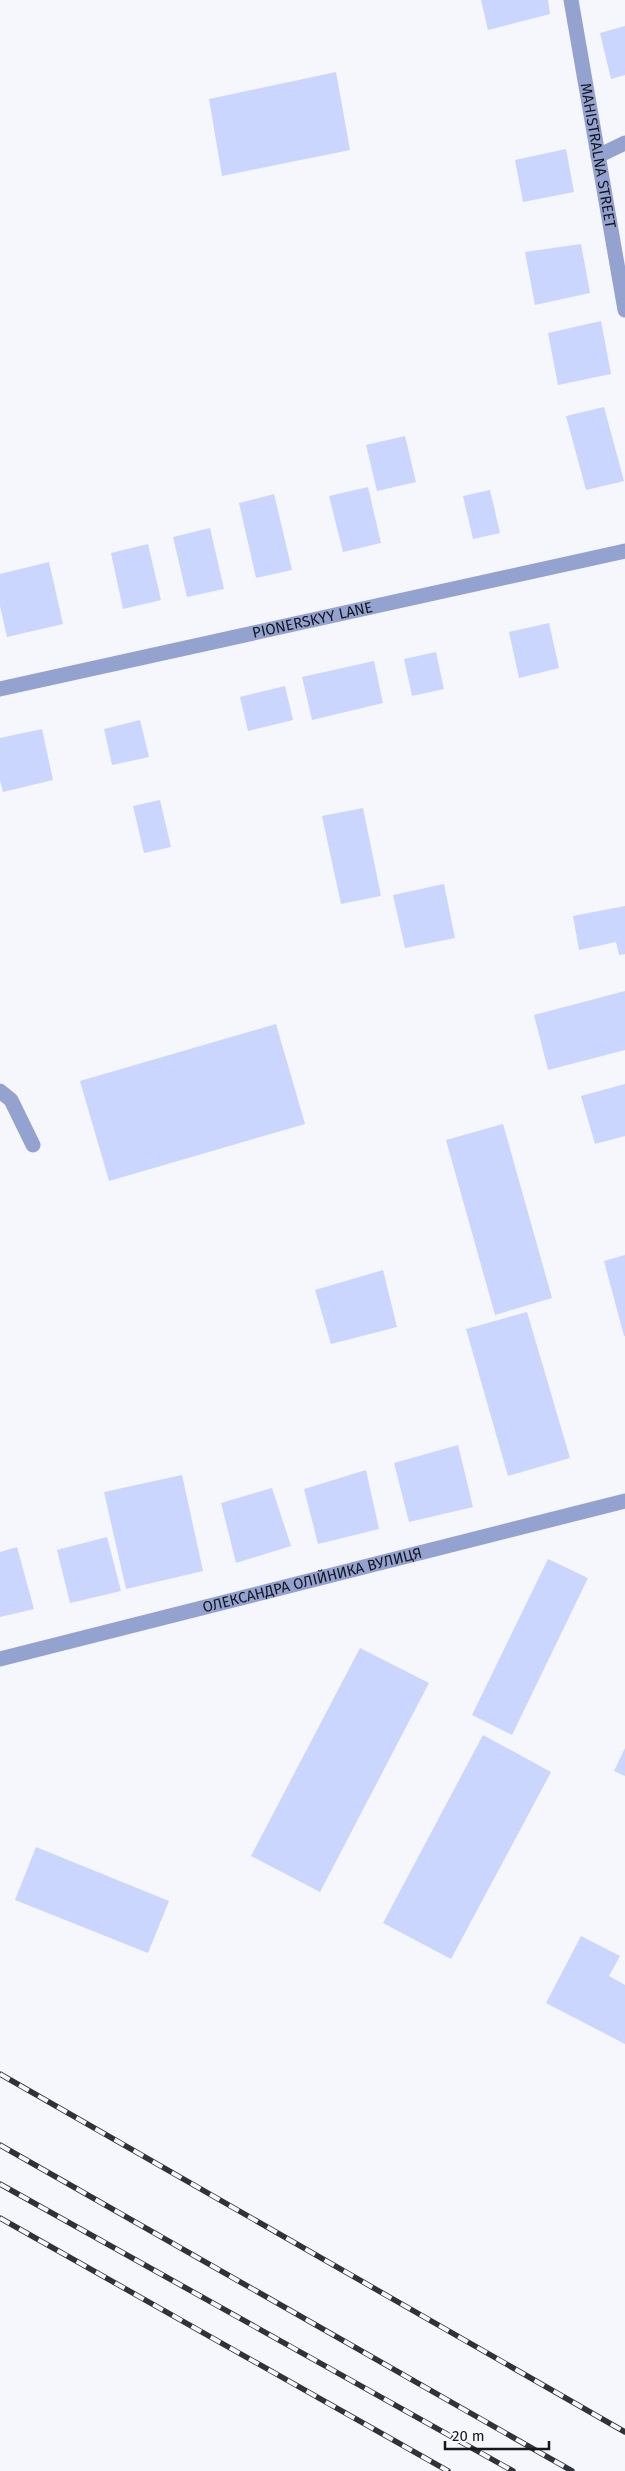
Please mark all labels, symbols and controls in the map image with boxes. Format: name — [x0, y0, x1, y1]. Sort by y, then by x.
street label: MAHISTRALNA STREET — [577, 82, 620, 230]
street label: PIONERSKYY LANE — [251, 598, 374, 642]
street label: ОЛЕКСАНДРА ОЛІЙНИКА ВУЛИЦЯ — [201, 1544, 424, 1616]
scale bar — [445, 2418, 549, 2450]
text: 20 m — [452, 2427, 485, 2445]

